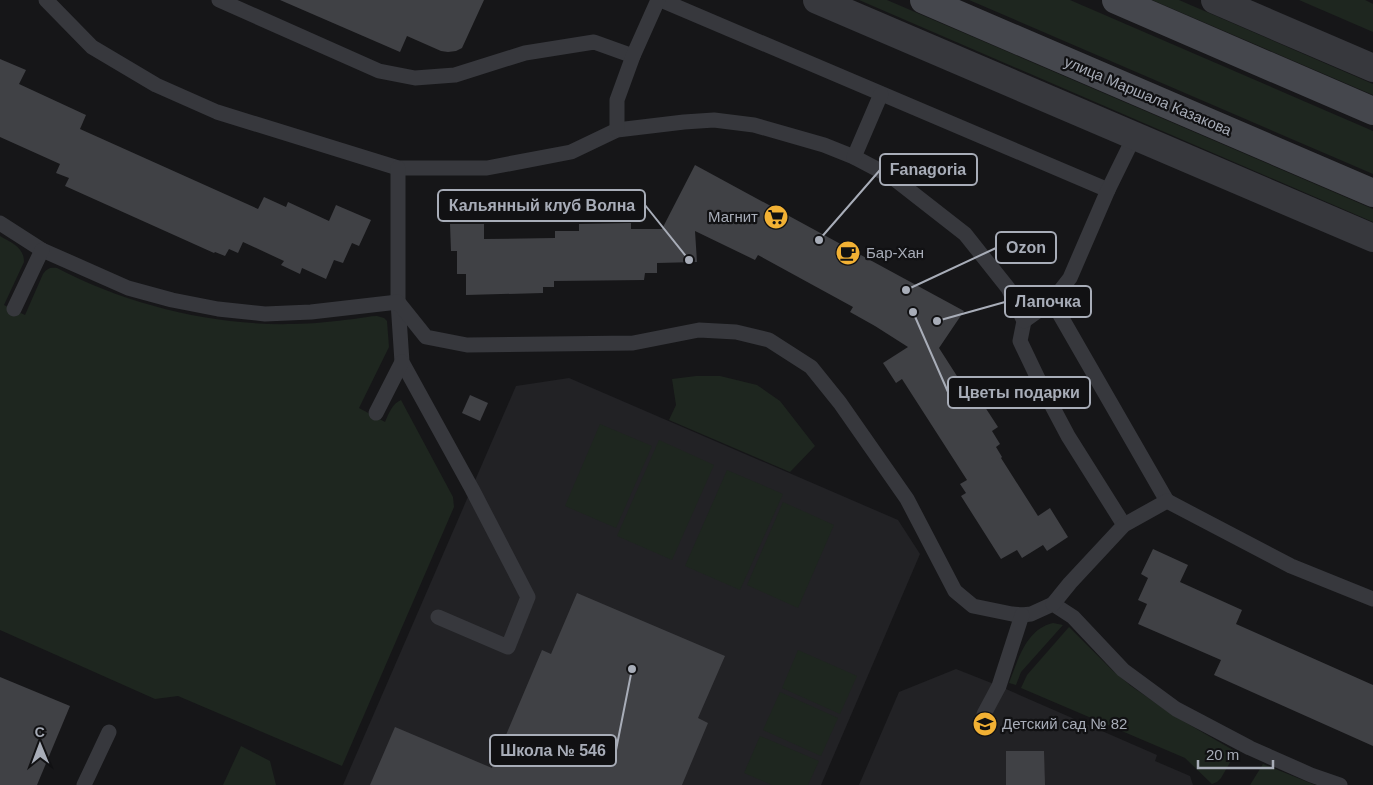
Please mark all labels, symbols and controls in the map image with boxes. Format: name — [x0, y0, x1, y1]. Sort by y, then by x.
street label: улица Маршала Казакова — [1062, 53, 1235, 139]
callout: Fanagoria — [880, 154, 977, 185]
text: Fanagoria — [890, 161, 966, 178]
callout: Кальянный клуб Волна — [438, 190, 645, 221]
text: Кальянный клуб Волна — [449, 197, 635, 214]
supermarket icon: Магнит — [763, 204, 789, 230]
place label: Магнит — [708, 208, 758, 225]
callout: Ozon — [996, 232, 1056, 263]
text: Ozon — [1006, 239, 1046, 256]
cafe icon: Бар-Хан — [835, 240, 861, 266]
place label: Бар-Хан — [866, 244, 924, 261]
callout: Лапочка — [1005, 286, 1091, 317]
text: Лапочка — [1015, 293, 1081, 310]
callout: Цветы подарки — [948, 377, 1090, 408]
text: Цветы подарки — [958, 384, 1080, 401]
school or university icon: Детский сад № 82 — [972, 711, 998, 737]
place label: Детский сад № 82 — [1002, 715, 1127, 732]
north arrow — [15, 720, 65, 770]
text: С — [35, 724, 45, 740]
callout: Школа № 546 — [490, 735, 616, 766]
scale bar — [1198, 738, 1273, 770]
text: Школа № 546 — [500, 742, 606, 759]
text: 20 m — [1206, 746, 1239, 763]

